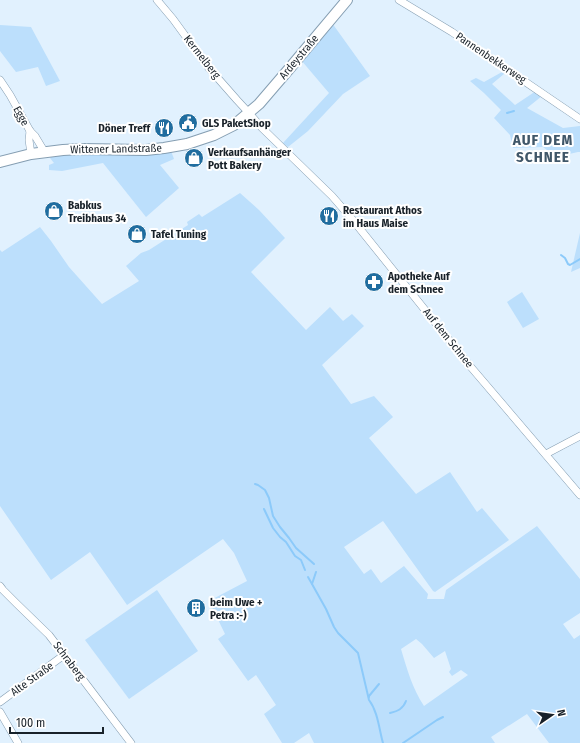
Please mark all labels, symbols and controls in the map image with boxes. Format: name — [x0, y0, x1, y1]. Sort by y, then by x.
street label: Pannenbekkerweg — [453, 30, 529, 87]
street label: Ardeystraße — [277, 32, 321, 82]
street label: Kermelberg — [181, 33, 224, 82]
street label: Egge — [10, 104, 32, 128]
public building icon: GLS PaketShop — [177, 112, 199, 134]
restaurant icon: Döner Treff — [153, 117, 175, 139]
place label: GLS PaketShop — [202, 117, 271, 130]
place label: Döner Treff — [98, 122, 151, 135]
district label: AUF DEM SCHNEE — [512, 131, 573, 166]
street label: Wittener Landstraße — [70, 142, 162, 156]
place label: Verkaufsanhänger Pott Bakery — [207, 146, 292, 172]
shop icon: Verkaufsanhänger Pott Bakery — [183, 147, 205, 169]
place label: Babkus Treibhaus 34 — [68, 199, 126, 225]
shop icon: Babkus Treibhaus 34 — [43, 200, 65, 222]
place label: Restaurant Athos im Haus Maise — [343, 204, 422, 230]
restaurant icon: Restaurant Athos im Haus Maise — [318, 205, 340, 227]
shop icon: Tafel Tuning — [126, 223, 148, 245]
place label: Tafel Tuning — [151, 228, 207, 241]
place label: Apotheke Auf dem Schnee — [387, 270, 451, 296]
pharmacy icon: Apotheke Auf dem Schnee — [363, 271, 385, 293]
street label: Auf dem Schnee — [420, 306, 476, 370]
place label: beim Uwe + Petra :-) — [210, 596, 262, 622]
building icon: beim Uwe + Petra :-) — [185, 597, 207, 619]
street label: Schraberg — [50, 639, 88, 684]
street label: Alte Straße — [8, 659, 56, 699]
north arrow — [532, 695, 572, 735]
text: N — [554, 708, 568, 718]
scale bar — [10, 709, 103, 735]
text: 100 m — [16, 716, 45, 730]

